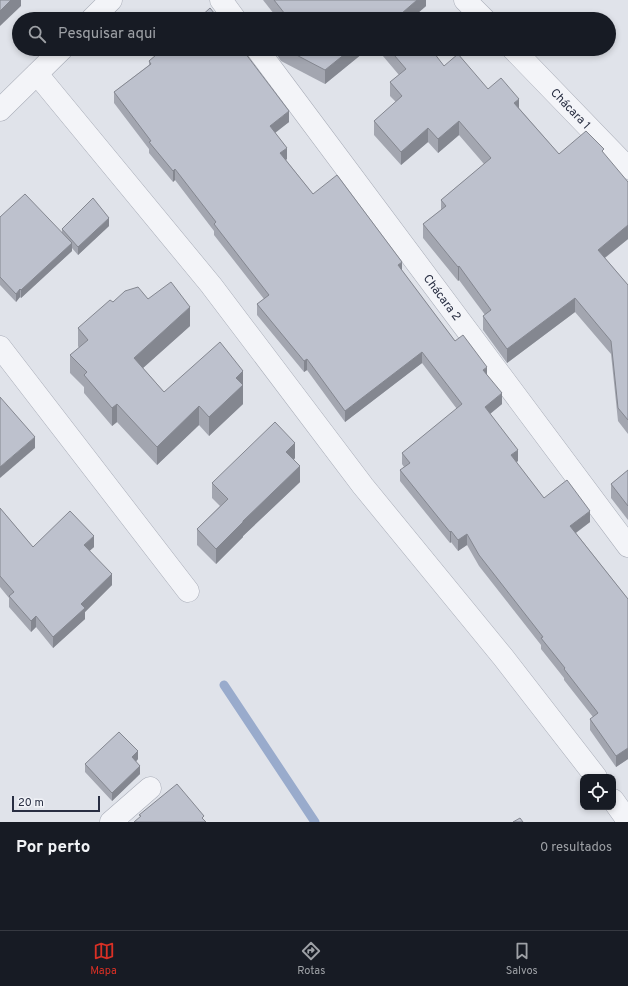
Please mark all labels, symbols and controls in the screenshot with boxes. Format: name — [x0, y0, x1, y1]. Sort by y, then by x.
search box — [12, 12, 616, 56]
icon: search — [26, 23, 48, 45]
text: Pesquisar aqui — [58, 25, 156, 44]
street label: Chácara 1 — [546, 85, 594, 133]
street label: Chácara 2 — [419, 272, 464, 324]
map controls — [580, 774, 616, 810]
button: locate — [580, 774, 616, 810]
scale bar — [12, 794, 100, 813]
text: 20 m — [18, 796, 44, 810]
text: Por perto — [16, 837, 90, 859]
text: 0 resultados — [540, 840, 612, 856]
tab: Mapa — [90, 940, 117, 978]
tab: Rotas — [297, 940, 325, 978]
tab: Salvos — [506, 940, 538, 978]

